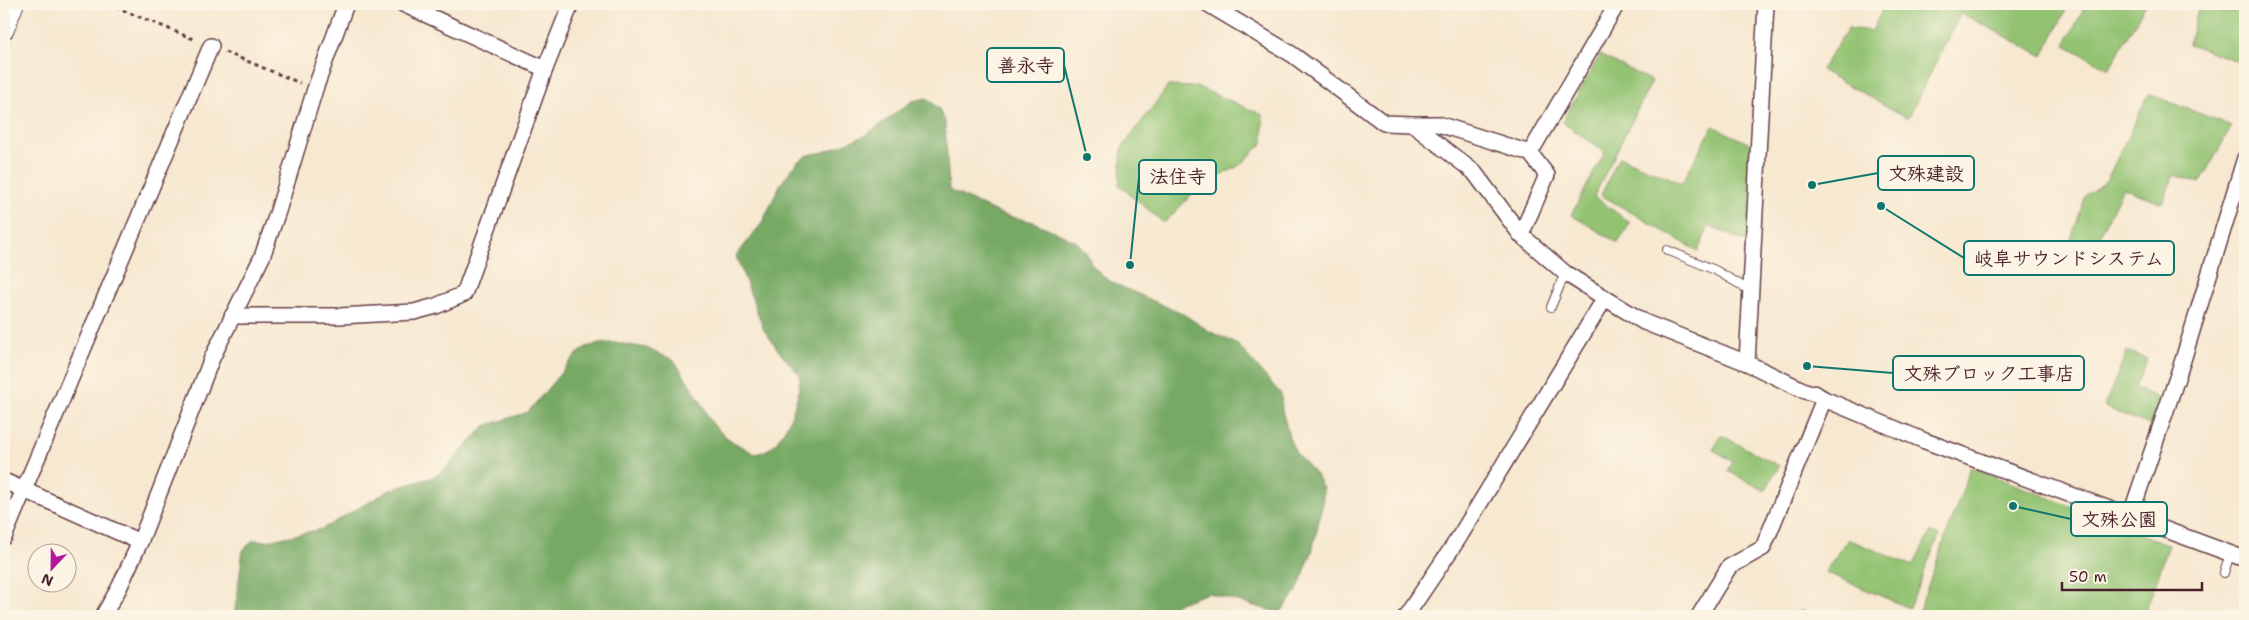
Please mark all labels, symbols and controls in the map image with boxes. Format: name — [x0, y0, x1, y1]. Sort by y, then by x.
callout: 善永寺 — [987, 48, 1064, 82]
text: 善永寺 — [997, 53, 1055, 78]
callout: 文殊建設 — [1878, 156, 1974, 190]
callout: 法住寺 — [1139, 160, 1216, 194]
text: 文殊建設 — [1888, 161, 1964, 186]
text: 法住寺 — [1149, 164, 1207, 189]
callout: 岐阜サウンドシステム — [1964, 241, 2174, 275]
text: 岐阜サウンドシステム — [1974, 246, 2164, 271]
callout: 文殊ブロック工事店 — [1893, 356, 2084, 390]
text: 文殊ブロック工事店 — [1903, 361, 2075, 386]
callout: 文殊公園 — [2071, 502, 2167, 536]
text: 文殊公園 — [2081, 507, 2157, 532]
north arrow — [28, 542, 78, 592]
scale bar — [2062, 560, 2202, 592]
text: 50 m — [2069, 567, 2107, 587]
text: N — [39, 570, 56, 590]

